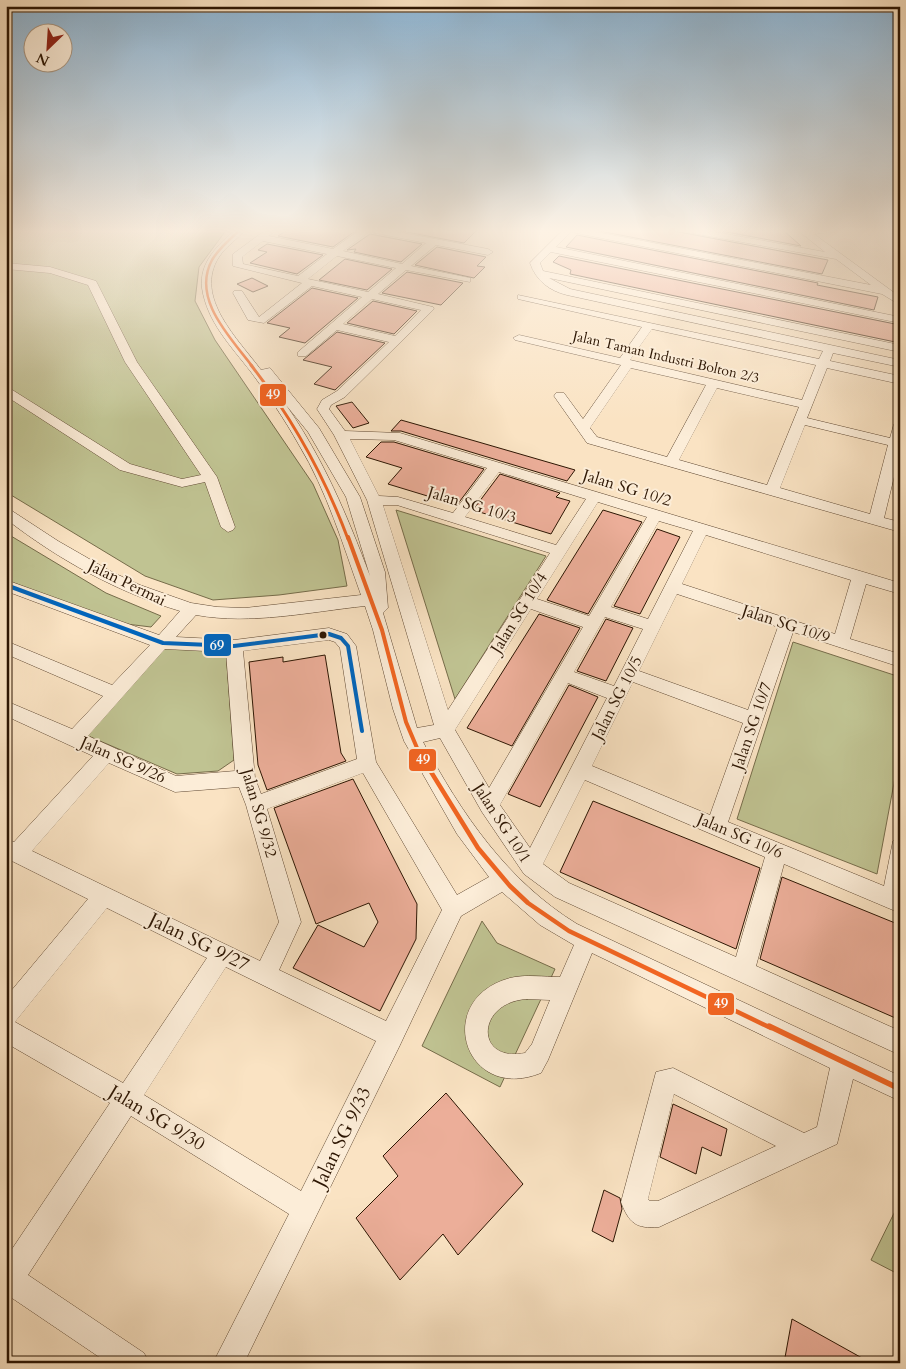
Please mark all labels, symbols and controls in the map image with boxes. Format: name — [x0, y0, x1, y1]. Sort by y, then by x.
north arrow — [22, 22, 72, 72]
text: N — [33, 48, 52, 71]
street label: Jalan Taman Industri Bolton 2/3 — [569, 326, 761, 388]
line badge: 49 — [259, 383, 287, 407]
text: 49 — [266, 385, 280, 404]
street label: Jalan SG 10/2 — [578, 464, 674, 512]
street label: Jalan SG 10/3 — [423, 481, 519, 529]
street label: Jalan Permai — [83, 554, 170, 612]
street label: Jalan SG 10/4 — [484, 568, 553, 659]
street label: Jalan SG 10/9 — [737, 599, 833, 649]
unlabelled marker — [318, 630, 328, 640]
line badge: 69 — [203, 633, 232, 657]
text: 69 — [210, 636, 224, 655]
street label: Jalan SG 10/5 — [586, 652, 648, 746]
street label: Jalan SG 10/7 — [726, 679, 777, 775]
street label: Jalan SG 9/26 — [75, 731, 169, 789]
line badge: 49 — [408, 748, 437, 772]
text: 49 — [416, 750, 430, 769]
street label: Jalan SG 9/32 — [235, 764, 282, 860]
street label: Jalan SG 10/1 — [467, 777, 536, 867]
street label: Jalan SG 10/6 — [692, 807, 786, 864]
street label: Jalan SG 9/27 — [142, 905, 254, 978]
line badge: 49 — [707, 992, 735, 1016]
text: 49 — [714, 994, 728, 1013]
street label: Jalan SG 9/30 — [101, 1077, 210, 1157]
street label: Jalan SG 9/33 — [305, 1082, 377, 1194]

